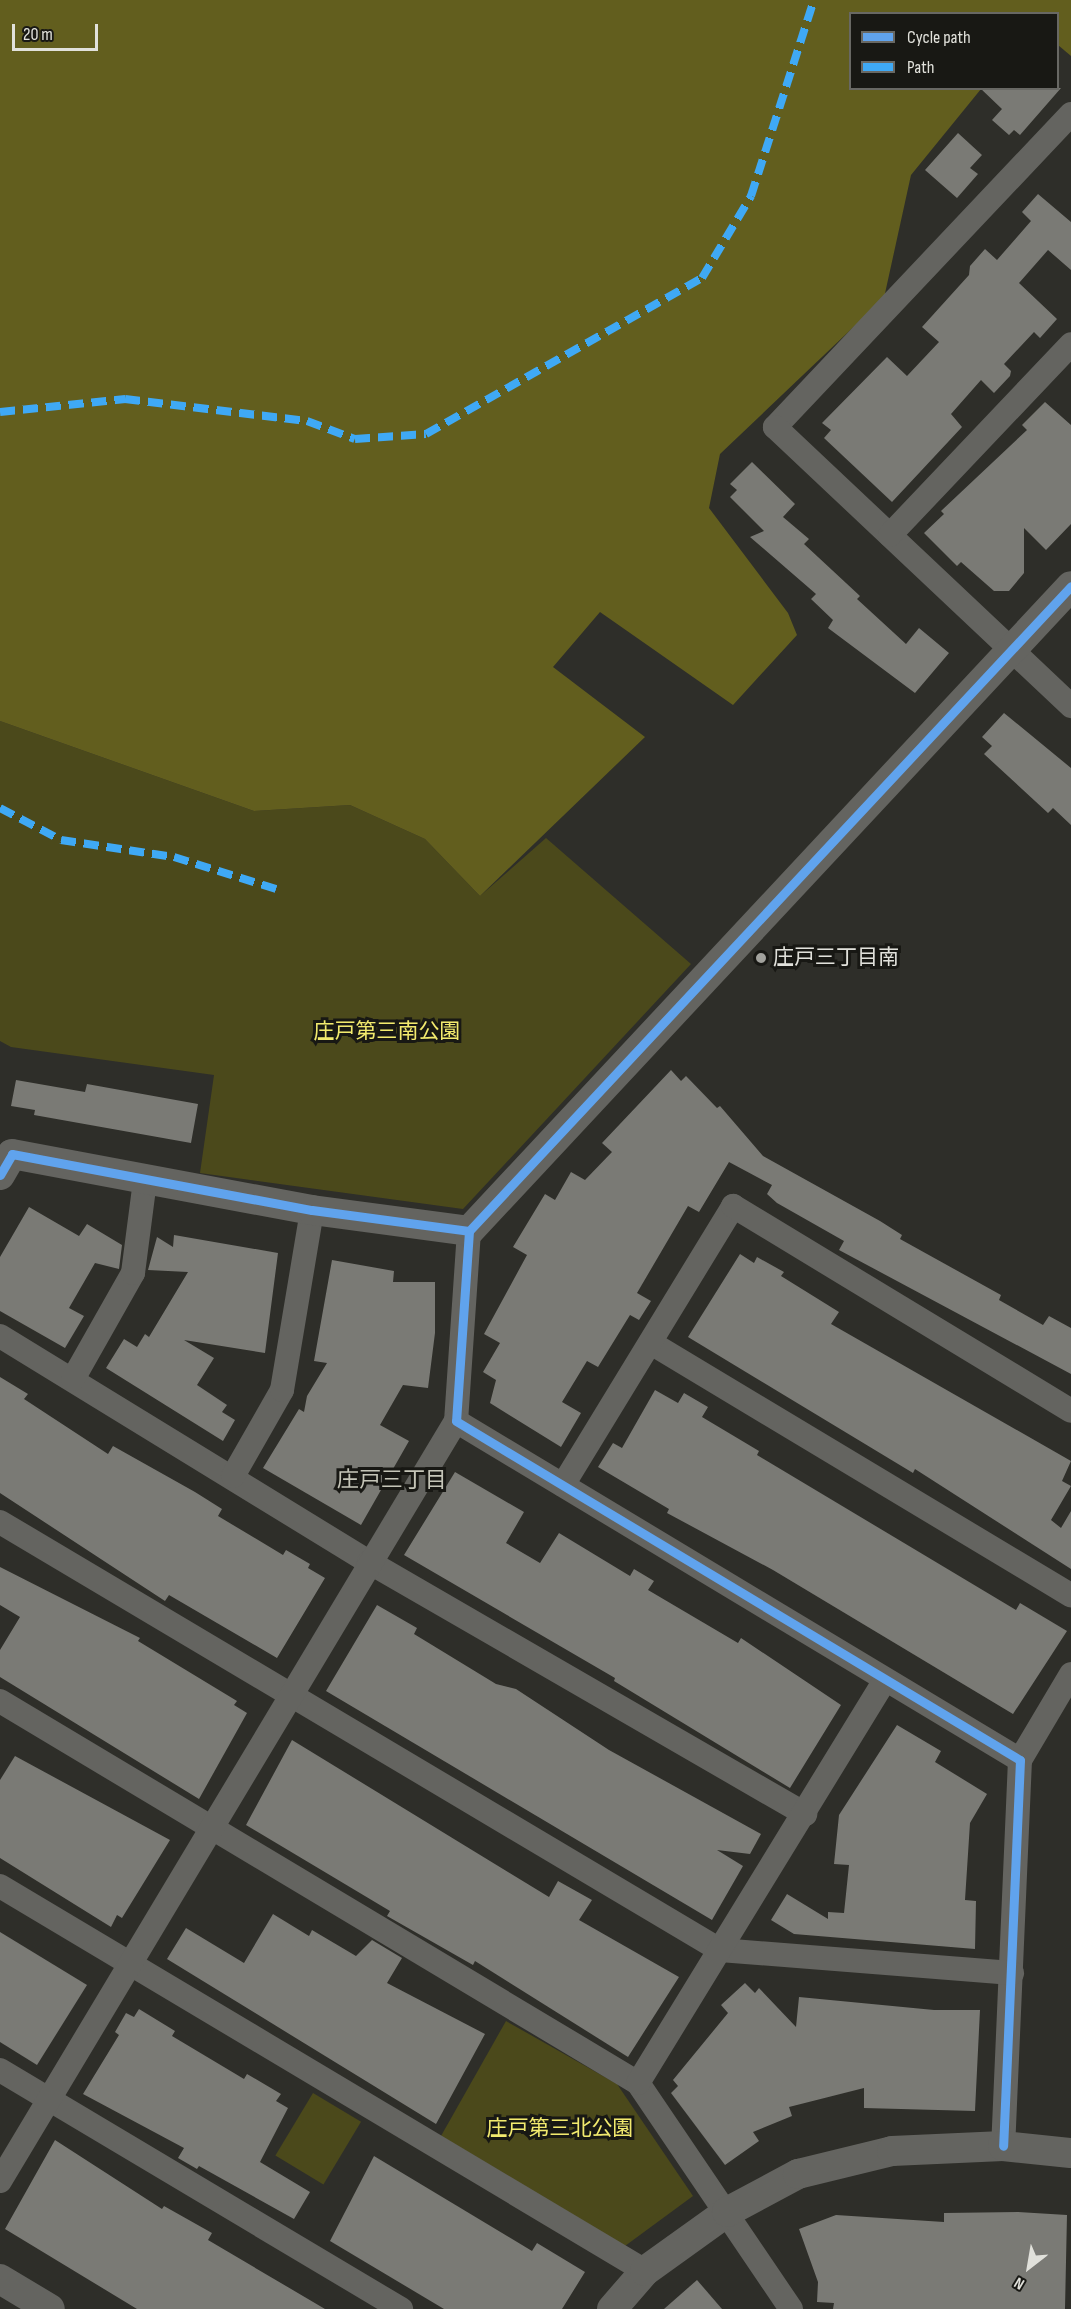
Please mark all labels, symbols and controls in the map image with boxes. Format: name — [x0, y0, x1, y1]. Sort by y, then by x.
scale bar — [15, 12, 100, 50]
legend — [849, 12, 1059, 90]
text: 20 m — [23, 24, 53, 45]
text: Cycle path — [907, 27, 971, 48]
text: Path — [907, 57, 935, 78]
place label: 庄戸三丁目南 — [773, 945, 899, 971]
marker: 庄戸三丁目南 — [754, 951, 768, 965]
park label: 庄戸第三南公園 — [314, 1019, 460, 1045]
district label: 庄戸三丁目 — [337, 1468, 447, 1494]
park label: 庄戸第三北公園 — [487, 2116, 633, 2142]
north arrow — [999, 2237, 1059, 2297]
text: N — [1011, 2273, 1028, 2293]

